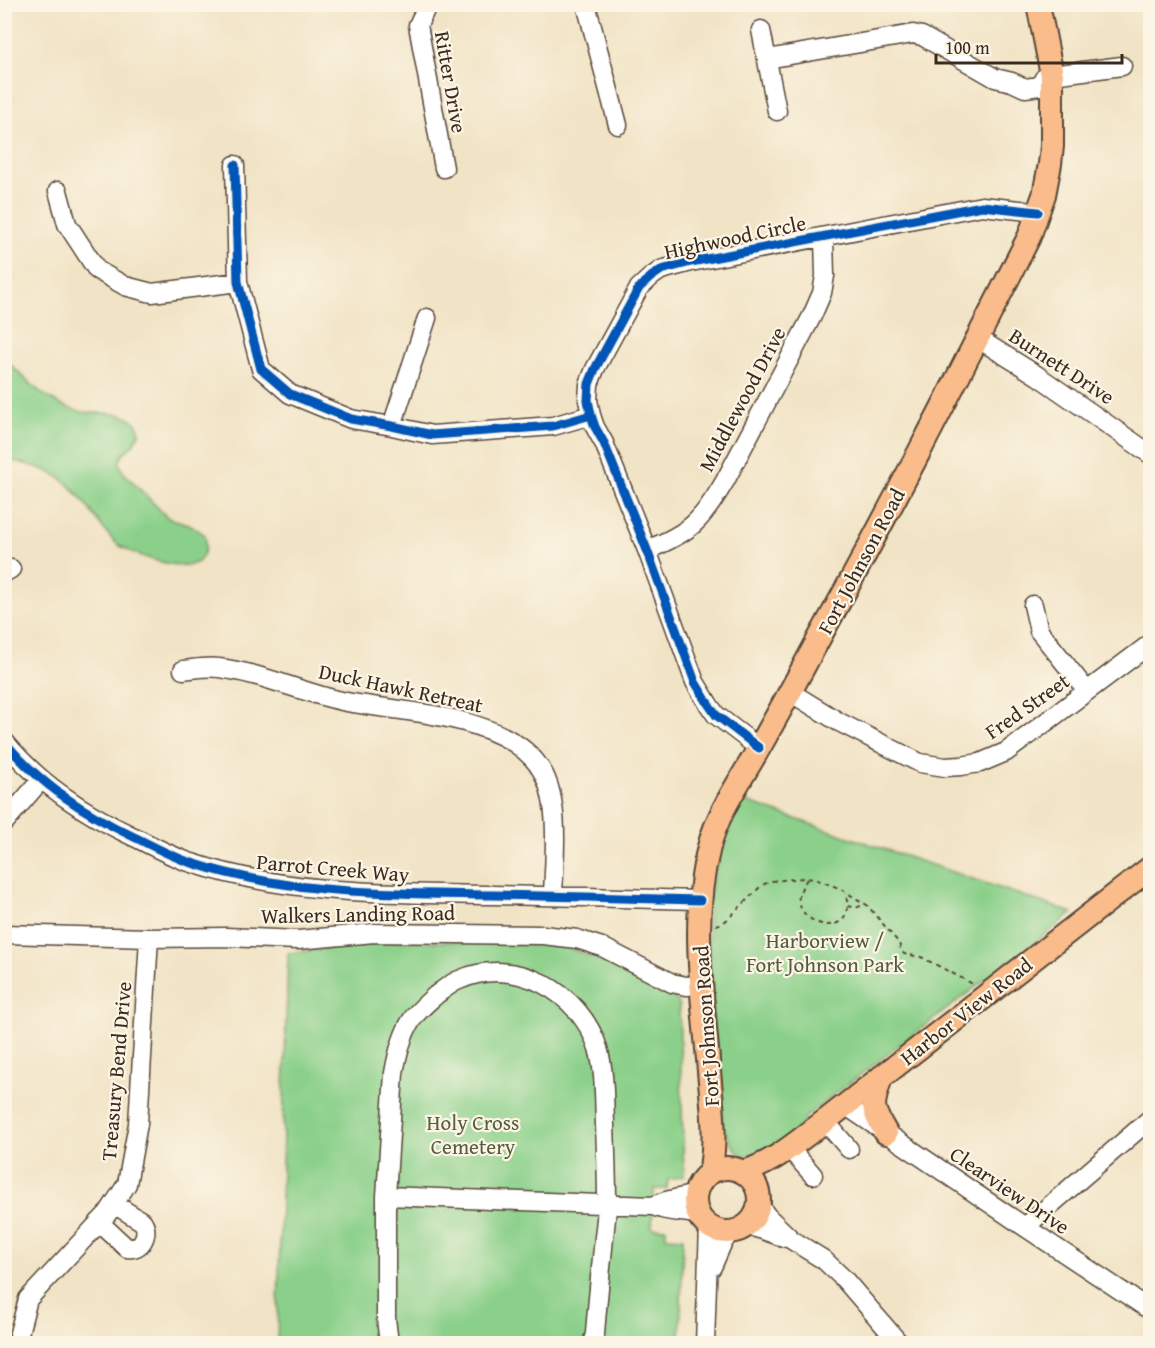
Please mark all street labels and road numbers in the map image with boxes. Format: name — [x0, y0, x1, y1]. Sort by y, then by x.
street label: Ritter Drive — [427, 29, 475, 136]
street label: Highwood Circle — [661, 207, 809, 267]
street label: Burnett Drive — [1003, 320, 1121, 412]
street label: Middlewood Drive — [691, 321, 793, 477]
street label: Fort Johnson Road — [809, 482, 913, 639]
street label: Duck Hawk Retreat — [316, 655, 486, 721]
street label: Fred Street — [978, 665, 1076, 747]
street label: Parrot Creek Way — [255, 846, 411, 890]
street label: Walkers Landing Road — [261, 897, 456, 931]
street label: Fort Johnson Road — [685, 944, 727, 1107]
street label: Harbor View Road — [893, 949, 1039, 1073]
street label: Treasury Bend Drive — [93, 980, 139, 1162]
street label: Clearview Drive — [944, 1138, 1076, 1242]

